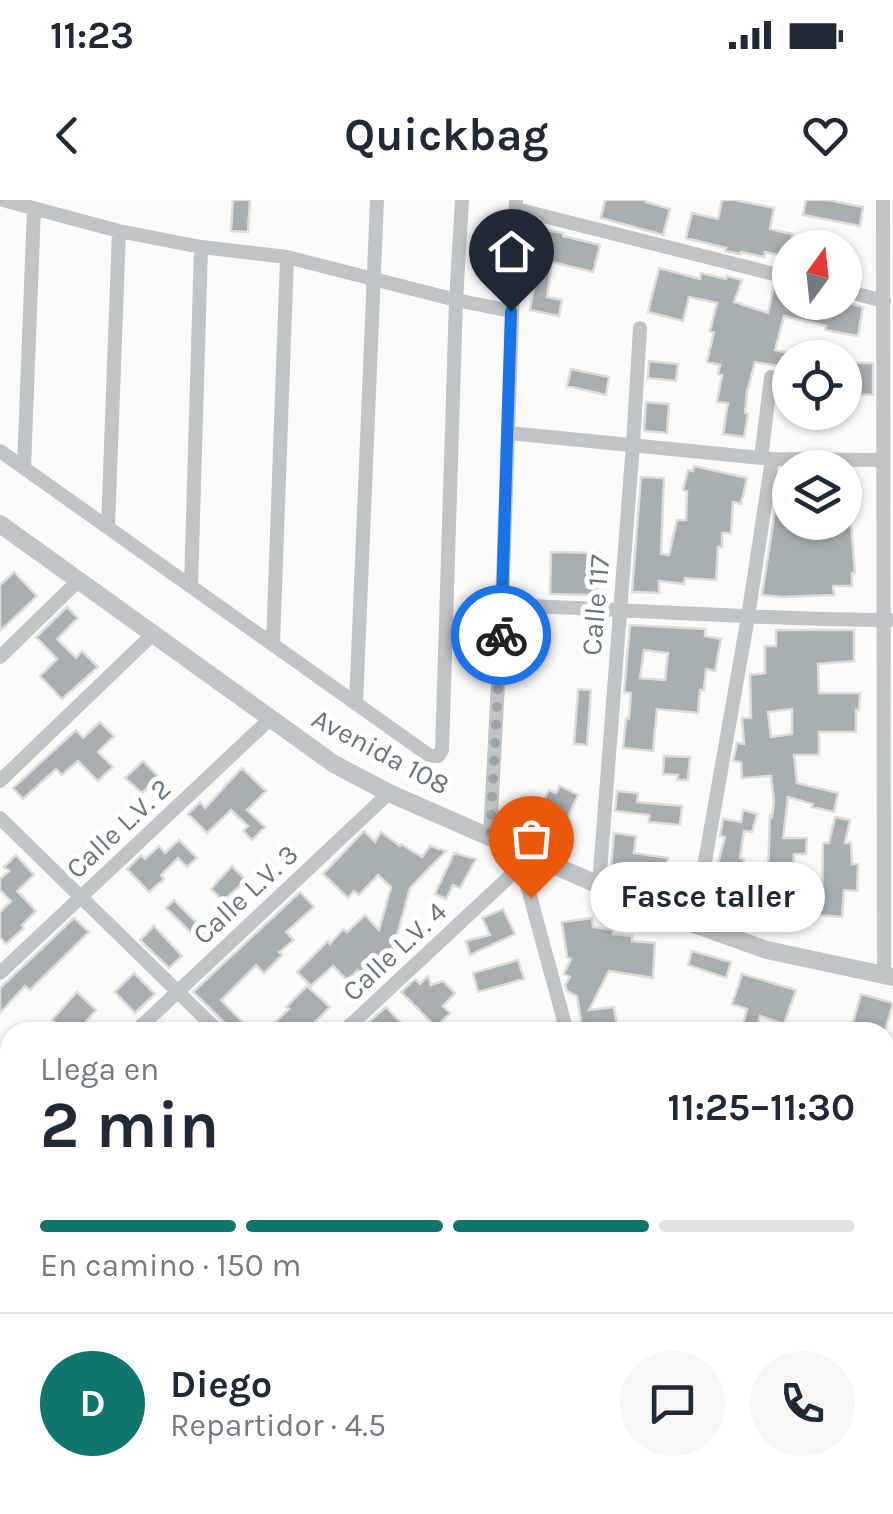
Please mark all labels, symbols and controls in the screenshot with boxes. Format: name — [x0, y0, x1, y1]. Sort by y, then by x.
text: 11:23 — [50, 13, 134, 58]
icon: back — [40, 108, 95, 163]
icon: heart — [798, 108, 853, 163]
text: Quickbag — [344, 109, 549, 161]
pin — [469, 209, 554, 312]
icon: home — [484, 224, 539, 279]
north arrow — [772, 230, 862, 320]
map controls — [772, 230, 862, 540]
button: locate — [772, 340, 862, 430]
button: layers — [772, 450, 862, 540]
street label: Calle 117 — [575, 553, 616, 657]
courier — [451, 585, 551, 685]
icon: bike — [474, 608, 529, 663]
street label: Avenida 108 — [306, 701, 455, 801]
street label: Calle L.V. 2 — [59, 772, 177, 885]
pin — [489, 796, 574, 899]
icon: bag — [504, 811, 559, 866]
street label: Calle L.V. 3 — [186, 838, 305, 951]
callout: Fasce taller — [591, 863, 826, 933]
text: Fasce taller — [620, 878, 795, 915]
street label: Calle L.V. 4 — [335, 895, 454, 1008]
text: Llega en — [40, 1051, 159, 1088]
text: 11:25–11:30 — [668, 1085, 855, 1130]
text: 2 min — [40, 1087, 219, 1163]
text: En camino · 150 m — [40, 1247, 301, 1284]
button: chat — [620, 1351, 725, 1456]
button: phone — [750, 1351, 855, 1456]
text: Diego — [170, 1362, 272, 1407]
text: D — [79, 1381, 106, 1426]
text: Repartidor · 4.5 — [170, 1407, 386, 1444]

